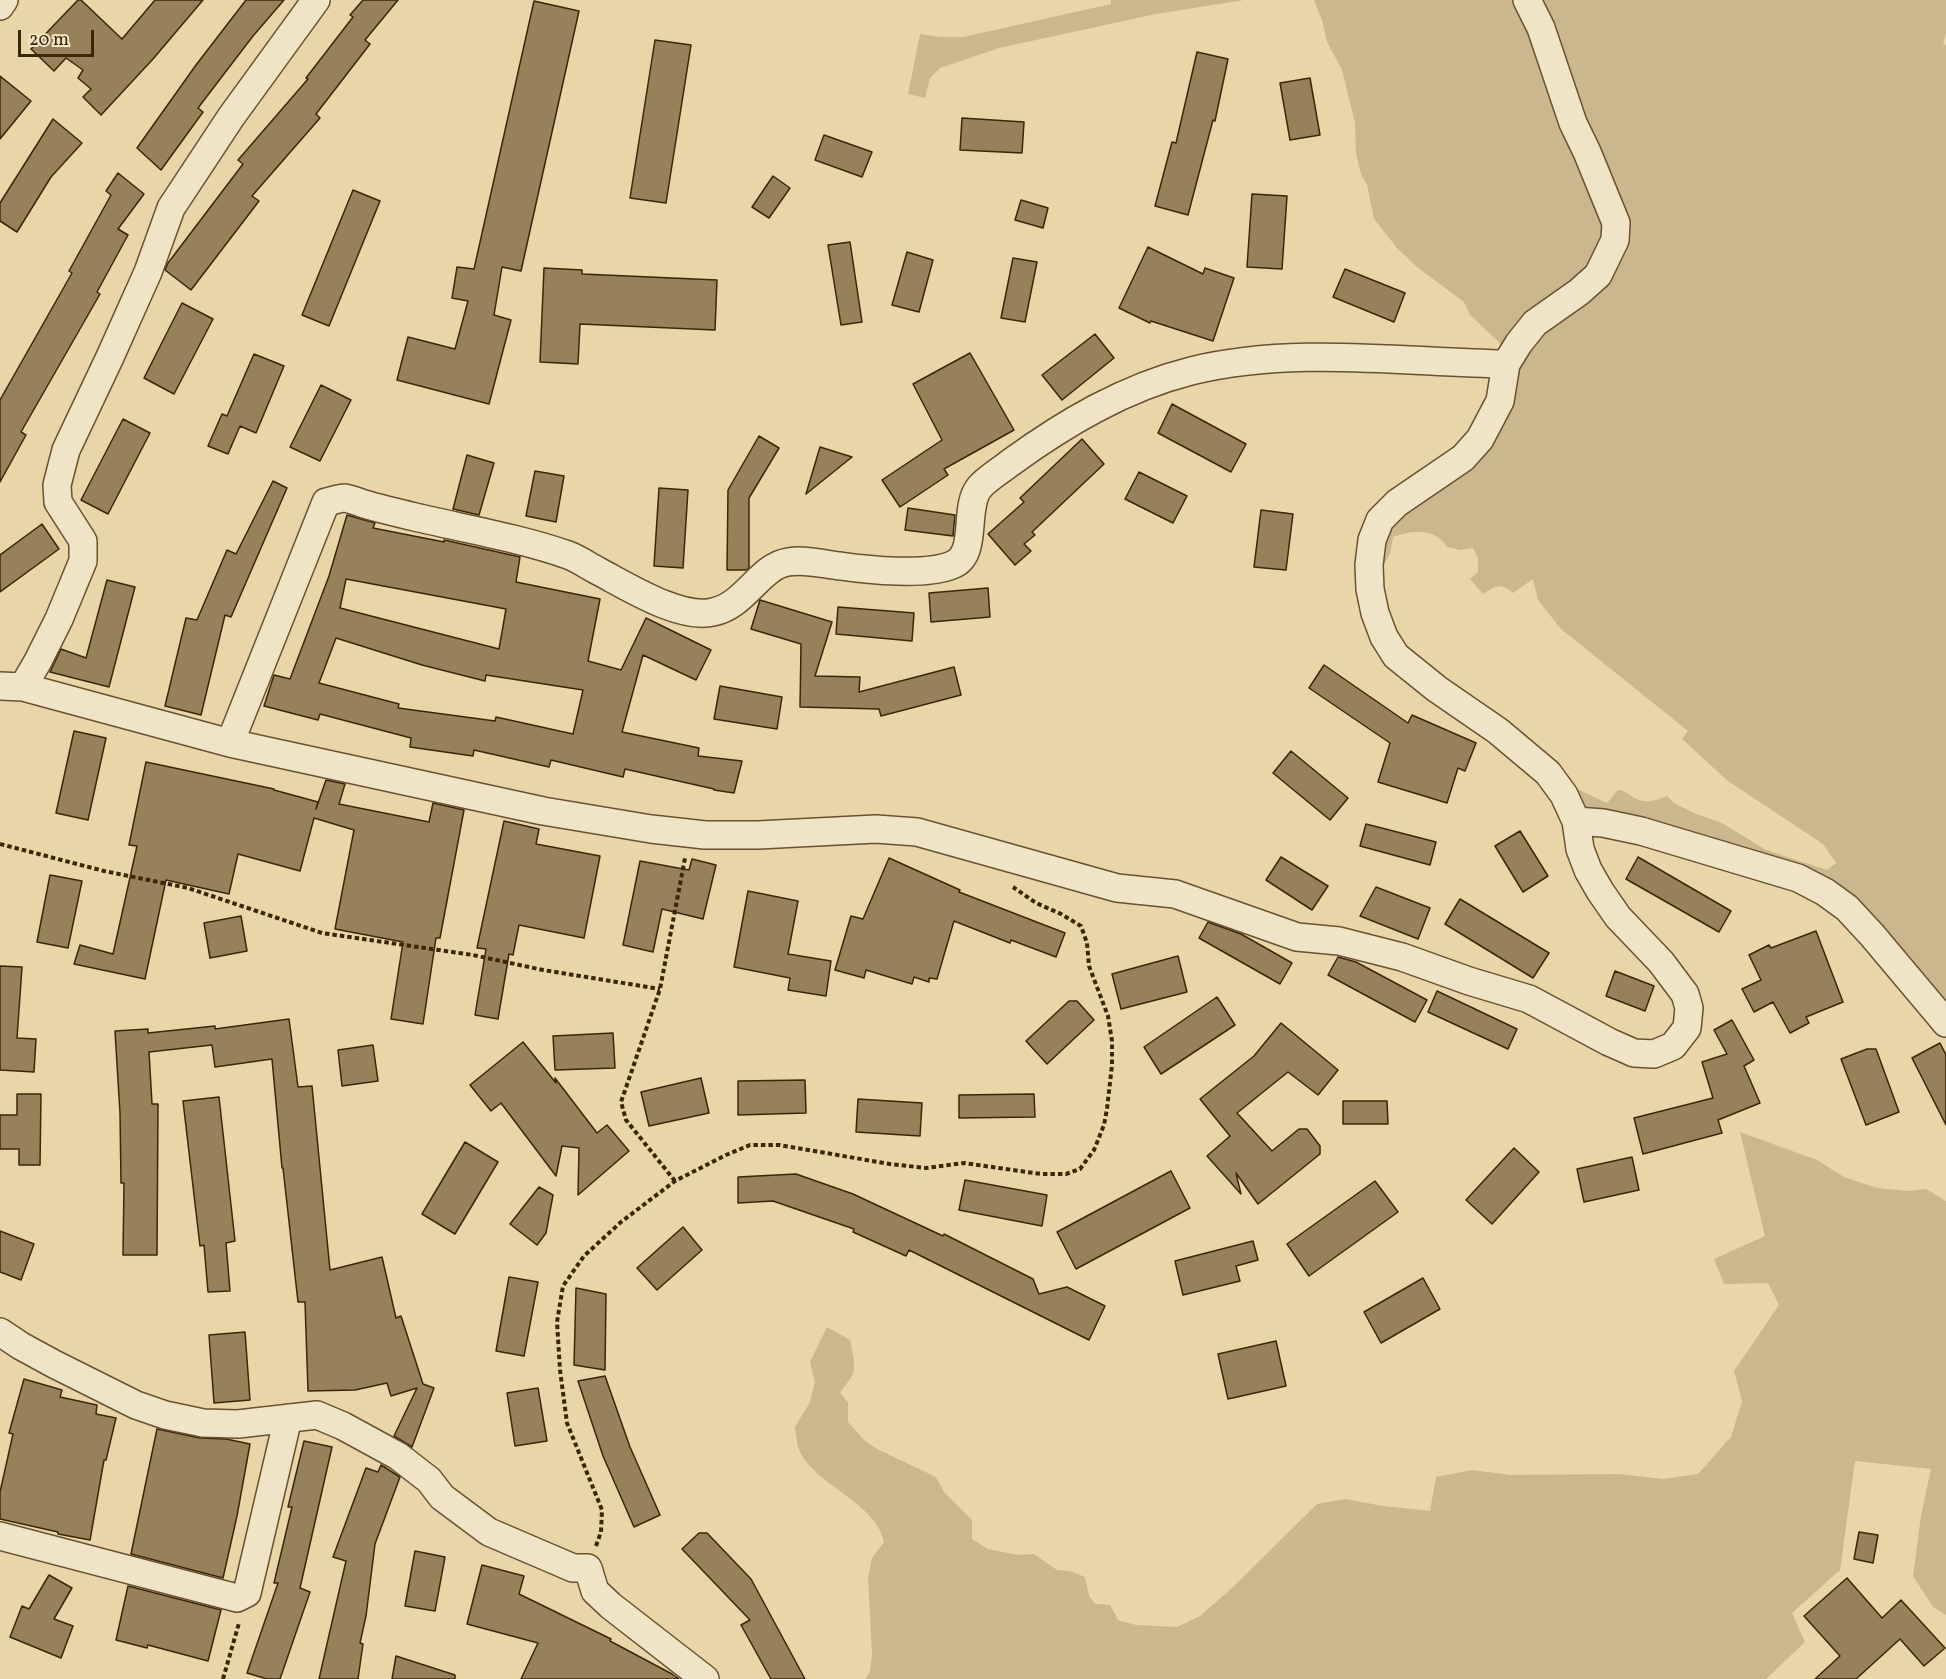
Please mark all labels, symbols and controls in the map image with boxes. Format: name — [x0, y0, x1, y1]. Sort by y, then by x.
scale bar — [21, 18, 98, 56]
text: 20 m — [29, 28, 69, 53]

